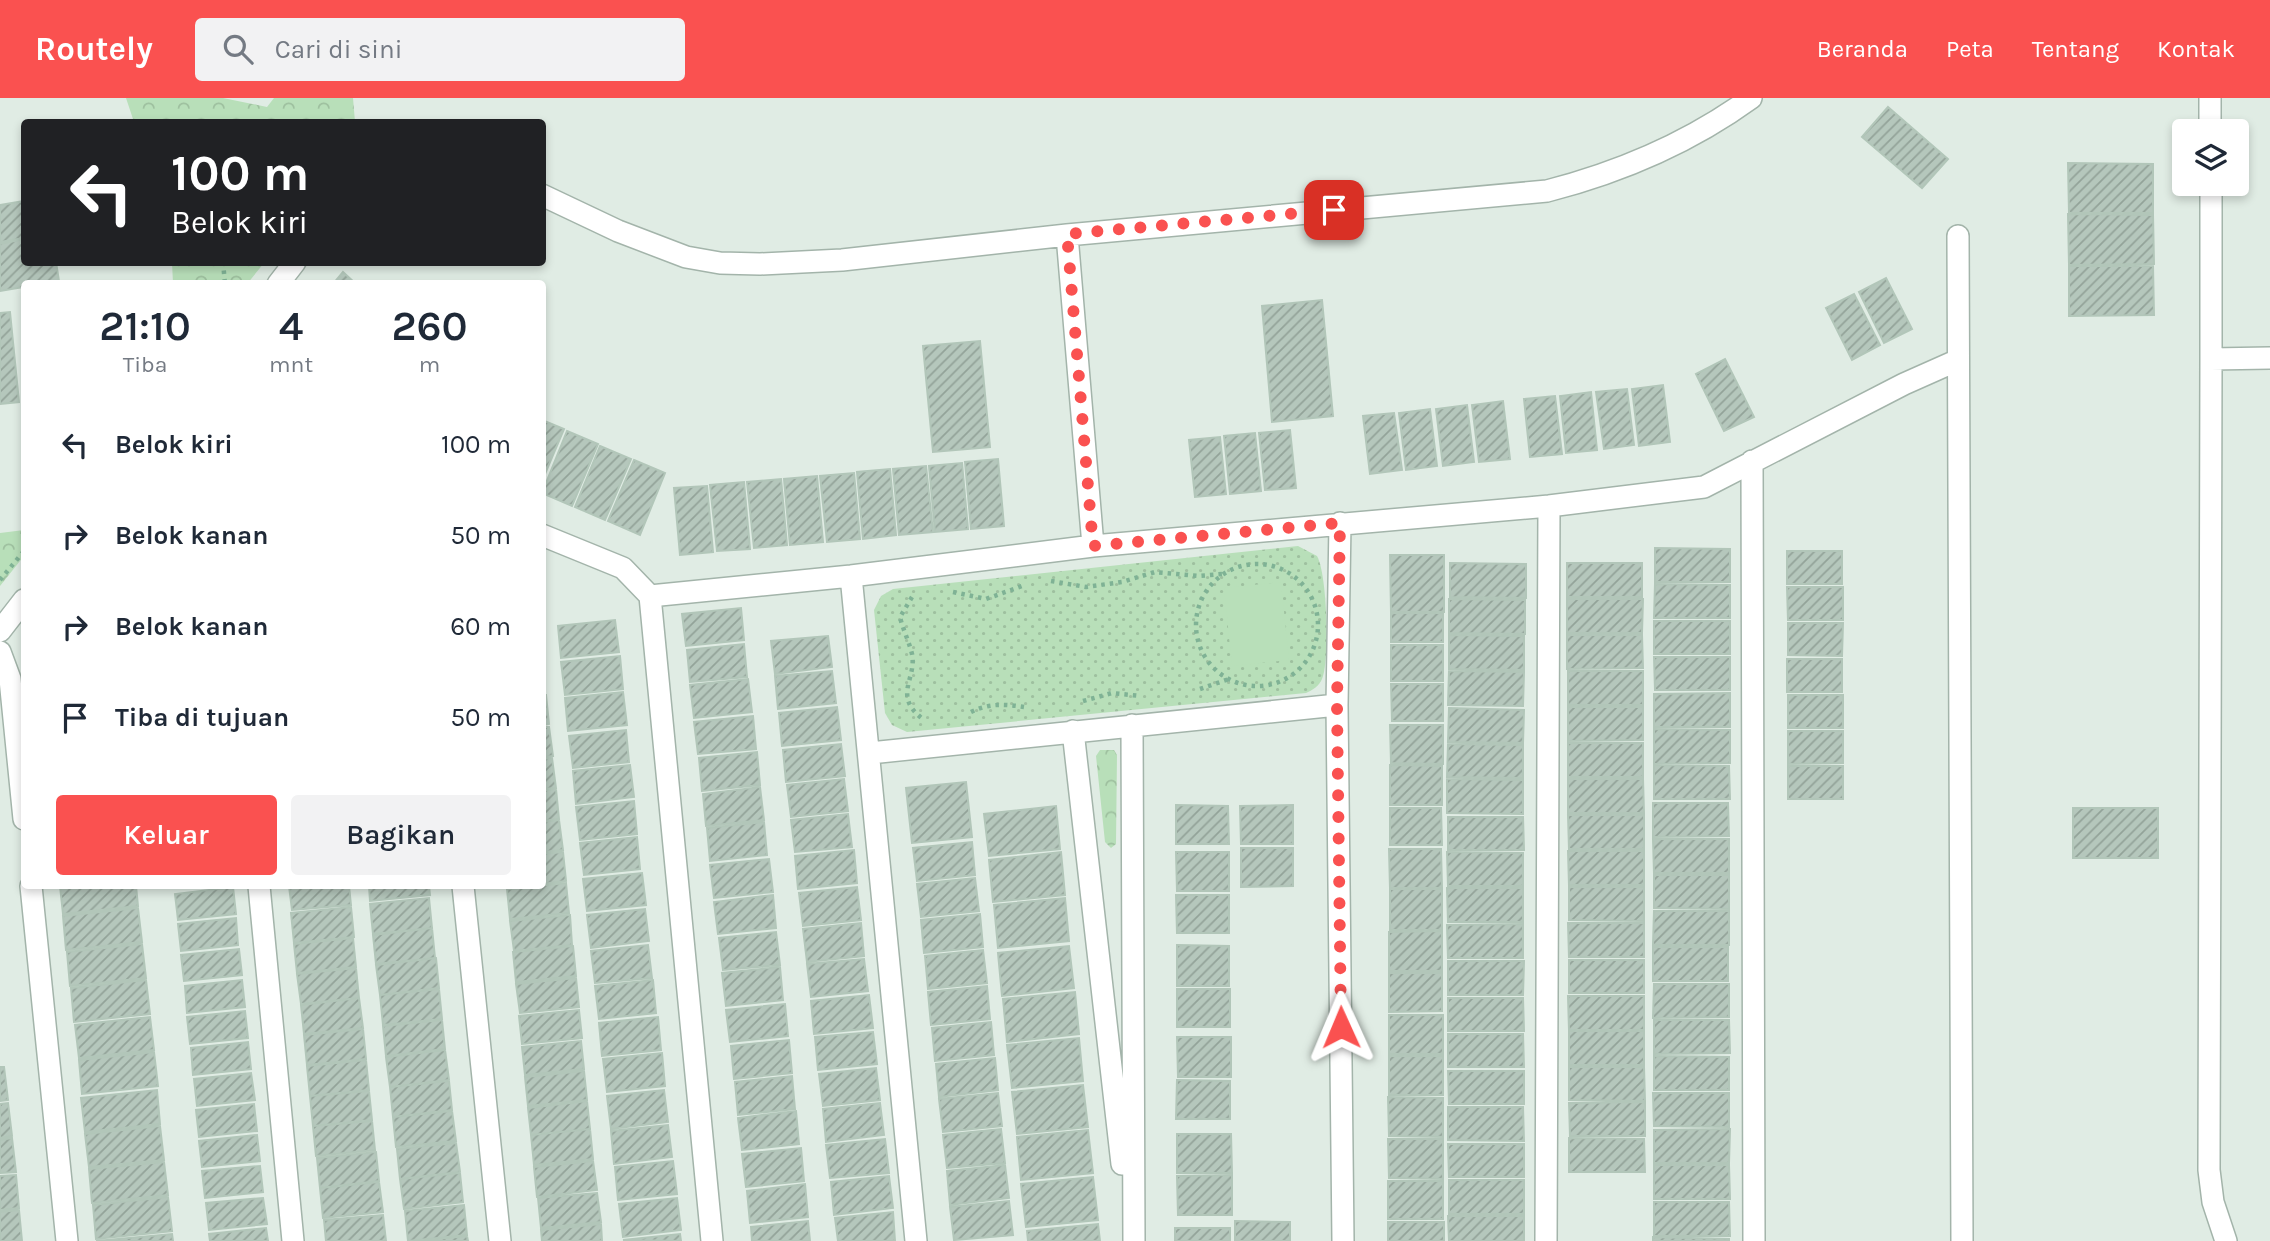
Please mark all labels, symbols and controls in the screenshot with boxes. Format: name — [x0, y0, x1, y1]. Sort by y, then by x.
search box — [195, 18, 685, 81]
text: Routely — [35, 30, 153, 68]
icon: search — [219, 30, 257, 68]
text: Cari di sini — [275, 34, 403, 65]
text: Beranda — [1817, 35, 1908, 63]
text: Peta — [1946, 35, 1994, 63]
text: Tentang — [2032, 35, 2119, 63]
text: Kontak — [2157, 35, 2235, 63]
map controls — [2172, 119, 2249, 196]
button: layers — [2172, 119, 2249, 196]
text: 100 m — [171, 145, 309, 202]
icon: left — [56, 147, 147, 238]
pin — [1304, 180, 1364, 240]
icon: arrive — [1315, 191, 1353, 229]
text: Belok kiri — [171, 204, 308, 241]
text: 21:10 — [99, 301, 191, 351]
text: 4 — [279, 301, 303, 351]
text: 260 — [391, 301, 468, 351]
text: Tiba — [123, 351, 167, 378]
text: mnt — [269, 351, 313, 378]
text: m — [419, 351, 440, 378]
icon: left — [56, 426, 94, 464]
text: Belok kiri — [115, 429, 233, 460]
text: 100 m — [441, 429, 511, 460]
icon: right — [56, 517, 94, 555]
text: Belok kanan — [115, 520, 268, 551]
text: 50 m — [450, 520, 511, 551]
icon: right — [56, 608, 94, 646]
text: Belok kanan — [115, 611, 268, 642]
text: 60 m — [450, 611, 511, 642]
icon: arrive — [56, 699, 94, 737]
text: Tiba di tujuan — [115, 702, 289, 733]
text: 50 m — [450, 702, 511, 733]
button: Keluar — [56, 795, 277, 875]
button: Bagikan — [291, 795, 511, 875]
position arrow — [1304, 990, 1378, 1064]

